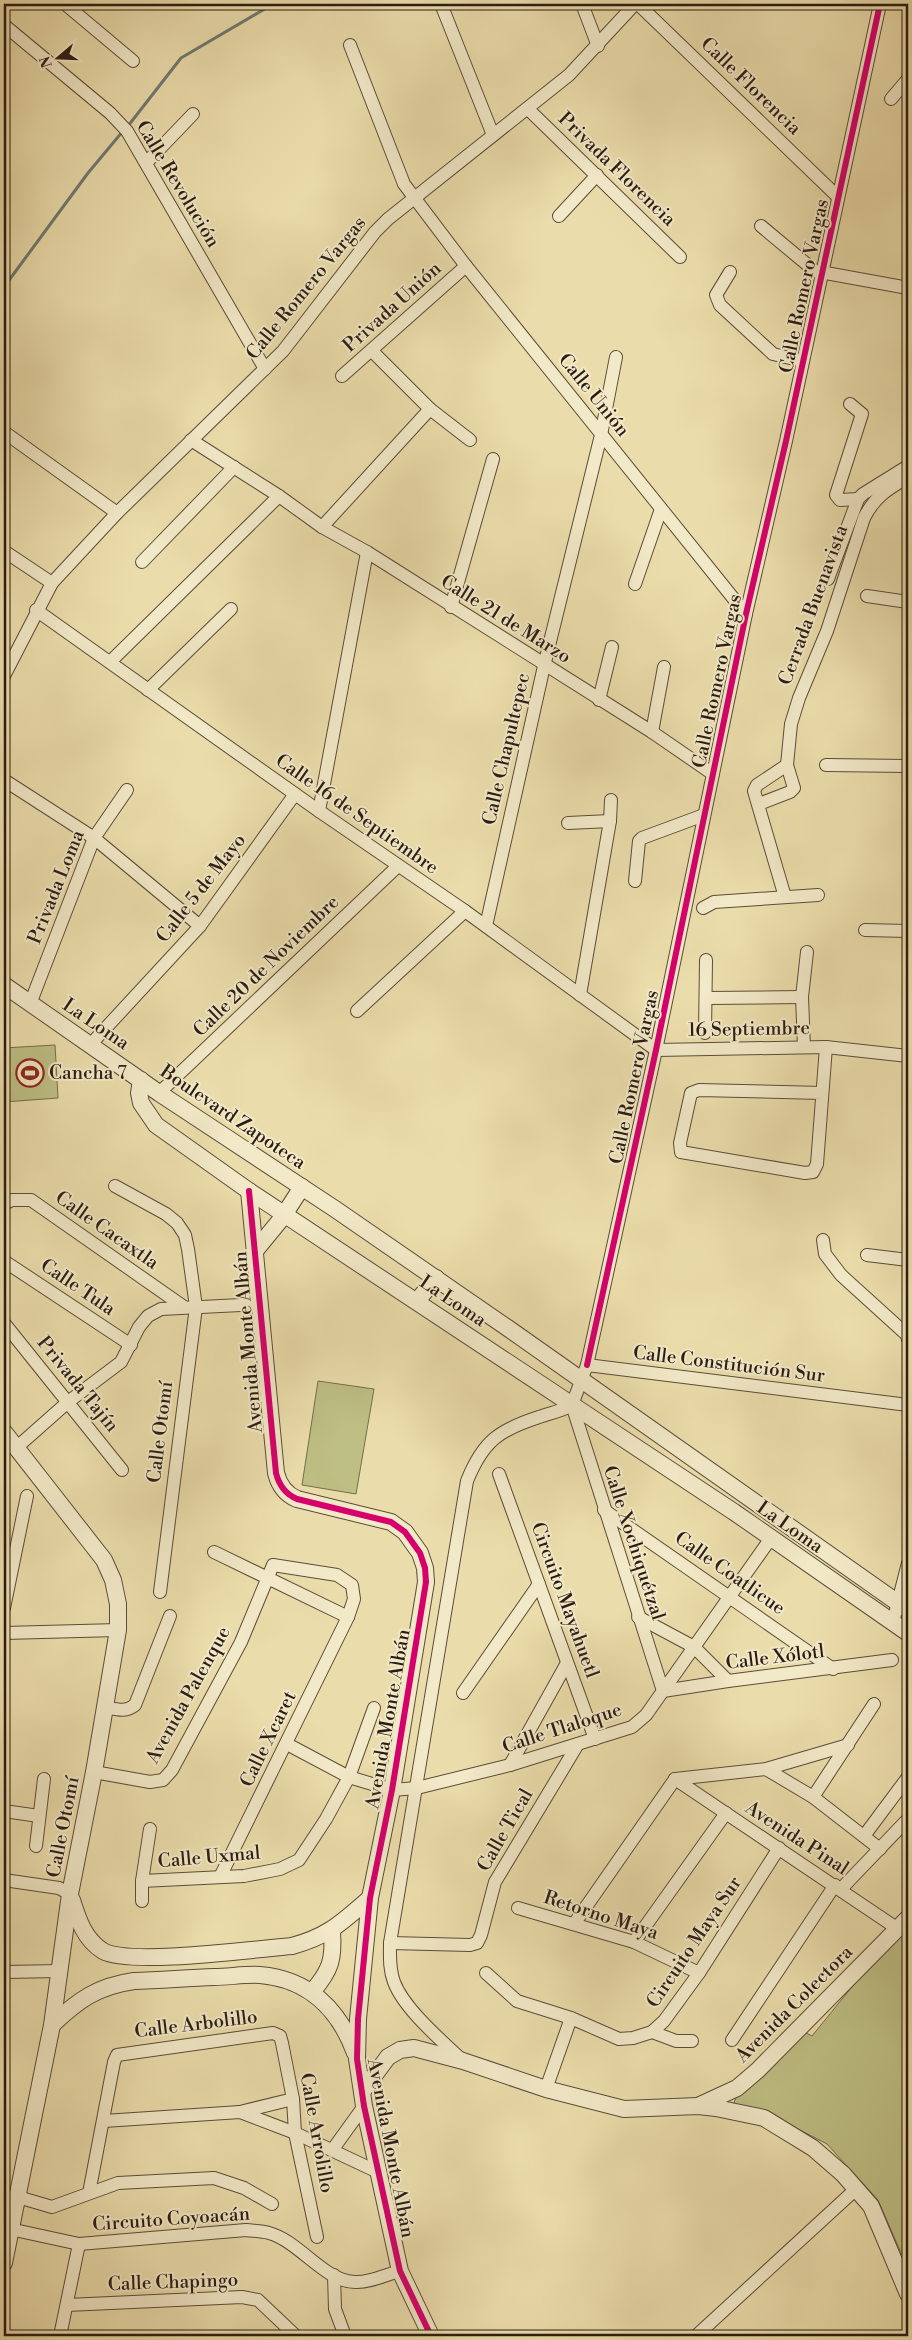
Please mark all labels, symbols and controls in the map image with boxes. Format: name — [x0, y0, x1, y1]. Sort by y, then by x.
north arrow — [32, 32, 82, 82]
street label: Calle Florencia — [696, 32, 807, 140]
text: N — [36, 54, 57, 70]
street label: Privada Florencia — [553, 107, 681, 232]
street label: Calle Revolución — [131, 116, 225, 252]
street label: Calle Romero Vargas — [774, 197, 834, 375]
street label: Calle Romero Vargas — [241, 212, 371, 364]
street label: Privada Unión — [338, 256, 446, 358]
street label: Calle Unión — [553, 348, 635, 442]
street label: Cerrada Buenavista — [773, 521, 853, 688]
street label: Calle 21 de Marzo — [436, 569, 576, 669]
street label: Calle Romero Vargas — [687, 592, 747, 770]
street label: Calle Chapultepec — [477, 671, 535, 827]
street label: Calle 16 de Septiembre — [271, 749, 443, 879]
street label: Privada Loma — [22, 826, 90, 947]
street label: Calle 5 de Mayo — [151, 829, 251, 947]
street label: Calle 20 de Noviembre — [188, 890, 344, 1042]
street label: Calle Romero Vargas — [604, 988, 664, 1166]
street label: La Loma — [58, 993, 134, 1055]
street label: 16 Septiembre — [688, 1016, 810, 1042]
sports icon: Cancha 7 — [15, 1058, 45, 1088]
street label: Boulevard Zapoteca — [155, 1059, 311, 1175]
place label: Cancha 7 — [49, 1061, 127, 1085]
street label: Calle Cacaxtla — [51, 1185, 164, 1275]
street label: Avenida Monte Albán — [228, 1250, 268, 1435]
street label: Calle Tula — [36, 1253, 120, 1321]
street label: La Loma — [415, 1270, 491, 1332]
street label: Privada Tajín — [32, 1331, 124, 1437]
street label: Calle Constitución Sur — [632, 1340, 826, 1388]
street label: Calle Otomí — [142, 1379, 178, 1484]
street label: Calle Xochiquétzal — [598, 1463, 670, 1624]
street label: La Loma — [752, 1495, 828, 1559]
street label: Circuito Mayahuetl — [526, 1519, 604, 1682]
street label: Calle Coatlicue — [670, 1526, 790, 1620]
street label: Avenida Palenque — [140, 1622, 236, 1769]
street label: Avenida Monte Albán — [360, 1627, 416, 1812]
street label: Calle Xólotl — [724, 1639, 826, 1675]
street label: Calle Xcaret — [234, 1687, 302, 1791]
street label: Calle Tlaloque — [499, 1697, 625, 1759]
street label: Calle Otomí — [41, 1774, 85, 1880]
street label: Calle Tical — [472, 1784, 539, 1876]
street label: Avenida Pinal — [740, 1795, 854, 1881]
street label: Calle Uxmal — [157, 1841, 262, 1873]
street label: Circuito Maya Sur — [641, 1872, 747, 2012]
street label: Retorno Maya — [541, 1885, 662, 1945]
street label: Avenida Colectora — [730, 1940, 858, 2068]
street label: Calle Arbolillo — [133, 2005, 259, 2043]
street label: Avenida Monte Albán — [362, 2055, 420, 2240]
street label: Calle Arrolillo — [295, 2071, 339, 2195]
street label: Circuito Coyoacán — [91, 2202, 251, 2236]
street label: Calle Chapingo — [107, 2268, 239, 2296]

